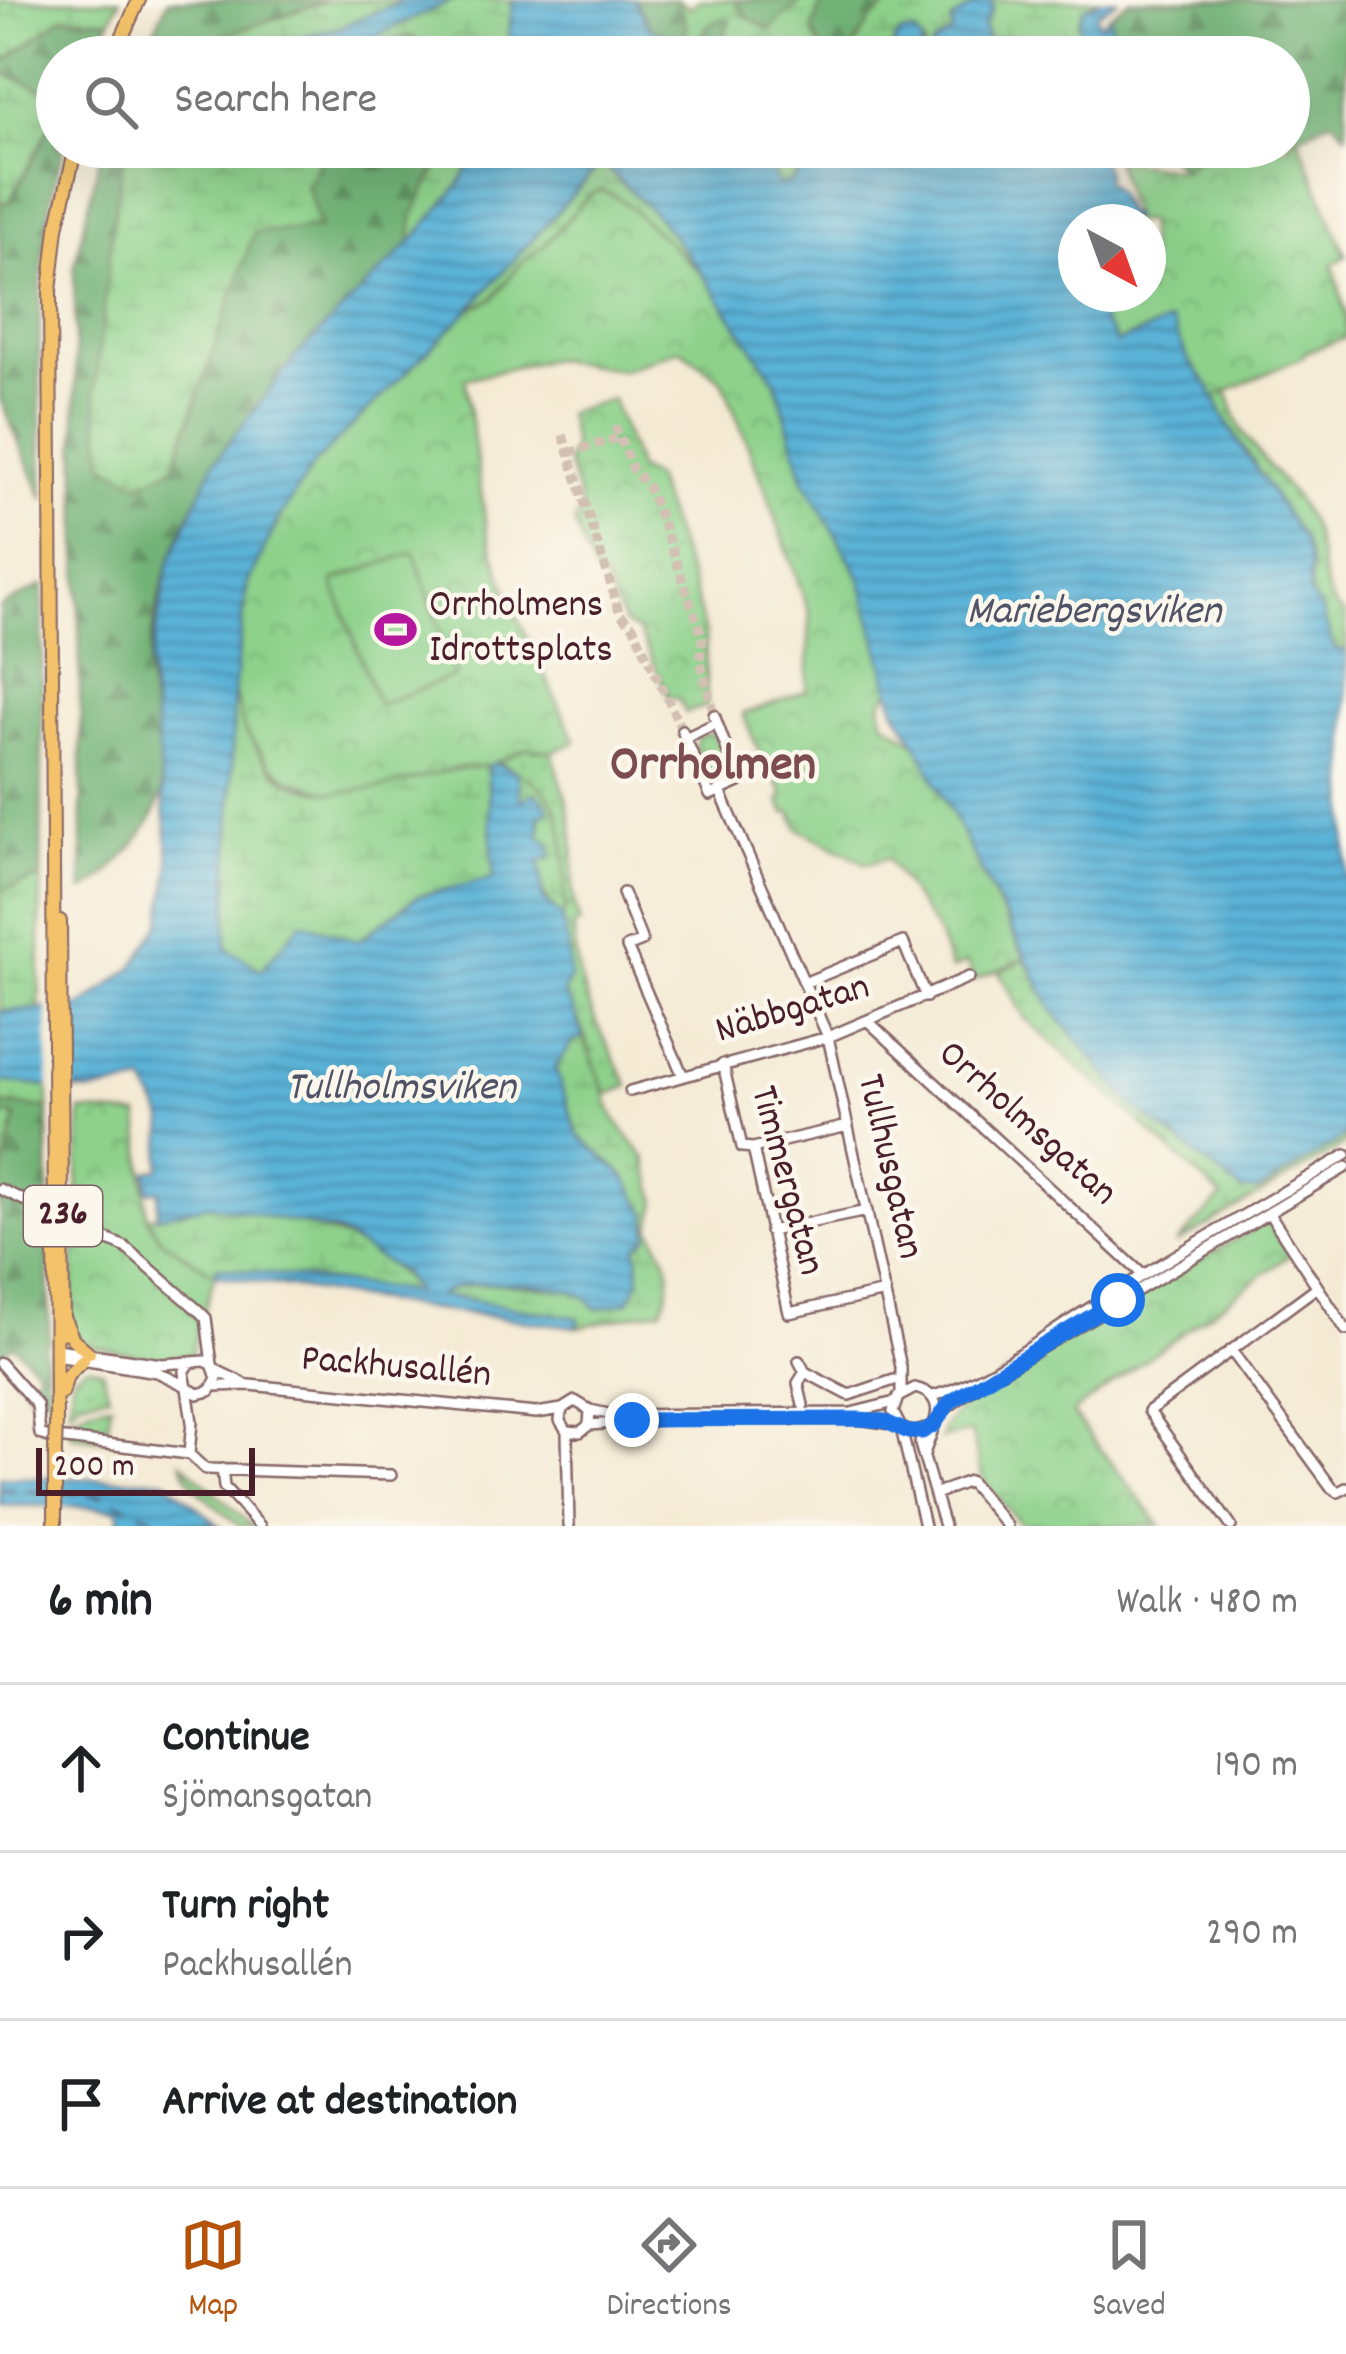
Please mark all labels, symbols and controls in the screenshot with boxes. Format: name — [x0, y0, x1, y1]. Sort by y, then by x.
search box — [36, 36, 1310, 168]
icon: search — [78, 69, 144, 135]
text: Search here — [174, 70, 377, 134]
north arrow — [1058, 204, 1166, 312]
place label: Orrholmens Idrottsplats — [429, 580, 613, 680]
water label: Mariebergsviken — [967, 584, 1223, 644]
sports icon: Orrholmens Idrottsplats — [372, 606, 418, 652]
district label: Orrholmen — [610, 732, 816, 804]
street label: Näbbgatan — [709, 962, 877, 1060]
street label: Orrholmsgatan — [924, 1029, 1128, 1221]
water label: Tullholmsviken — [286, 1060, 517, 1120]
street label: Tullhusgatan — [840, 1069, 936, 1265]
street label: Timmergatan — [733, 1080, 837, 1282]
road number: 236 — [24, 1186, 102, 1246]
route start — [1091, 1273, 1145, 1327]
street label: Packhusallén — [299, 1333, 493, 1405]
route end — [605, 1393, 659, 1447]
scale bar — [36, 1442, 255, 1495]
text: 200 m — [54, 1445, 135, 1492]
text: 6 min — [48, 1568, 153, 1640]
text: Walk · 480 m — [1116, 1577, 1298, 1632]
text: Continue — [162, 1708, 310, 1772]
icon: ahead — [48, 1735, 114, 1801]
text: 190 m — [1215, 1740, 1298, 1795]
text: Sjömansgatan — [162, 1772, 372, 1827]
text: Turn right — [162, 1876, 329, 1940]
icon: right — [48, 1903, 114, 1969]
text: 290 m — [1206, 1908, 1298, 1963]
text: Packhusallén — [162, 1940, 352, 1995]
icon: arrive — [48, 2071, 114, 2137]
text: Arrive at destination — [162, 2072, 517, 2136]
tab: Map — [180, 2212, 246, 2331]
tab: Directions — [607, 2212, 732, 2331]
tab: Saved — [1092, 2212, 1166, 2331]

